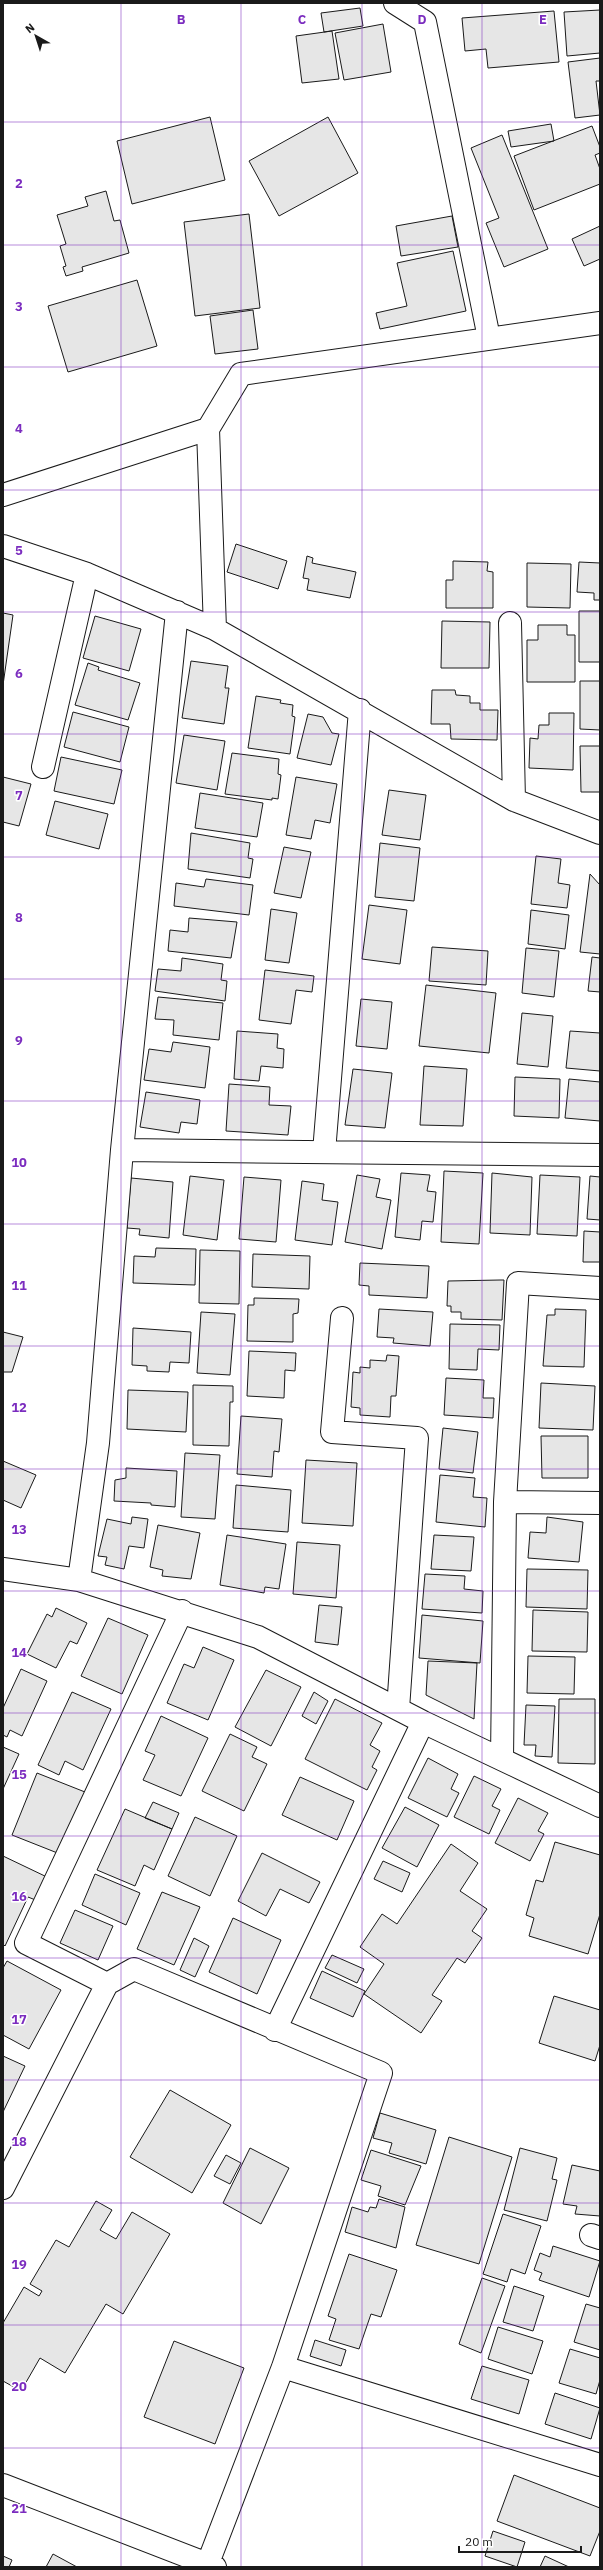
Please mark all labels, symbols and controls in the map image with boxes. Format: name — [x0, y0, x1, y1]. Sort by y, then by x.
text: B — [177, 11, 186, 28]
text: C — [298, 11, 307, 28]
text: D — [417, 11, 427, 28]
text: E — [539, 11, 547, 28]
north arrow — [16, 16, 56, 56]
text: N — [22, 20, 37, 36]
text: 2 — [15, 175, 23, 192]
text: 3 — [15, 298, 23, 315]
text: 4 — [15, 420, 23, 437]
text: 5 — [15, 542, 23, 559]
text: 6 — [15, 665, 23, 682]
text: 7 — [15, 787, 23, 804]
text: 8 — [15, 909, 23, 926]
text: 9 — [15, 1032, 23, 1049]
text: 10 — [11, 1154, 27, 1171]
text: 11 — [11, 1277, 27, 1294]
text: 12 — [11, 1399, 27, 1416]
text: 13 — [11, 1521, 27, 1538]
text: 14 — [11, 1644, 27, 1661]
text: 15 — [11, 1766, 27, 1783]
text: 16 — [11, 1888, 27, 1905]
text: 17 — [11, 2011, 27, 2028]
text: 18 — [11, 2133, 27, 2150]
text: 19 — [11, 2256, 27, 2273]
text: 20 — [11, 2378, 27, 2395]
text: 21 — [11, 2500, 27, 2517]
scale bar — [459, 2528, 581, 2554]
text: 20 m — [465, 2534, 493, 2549]

